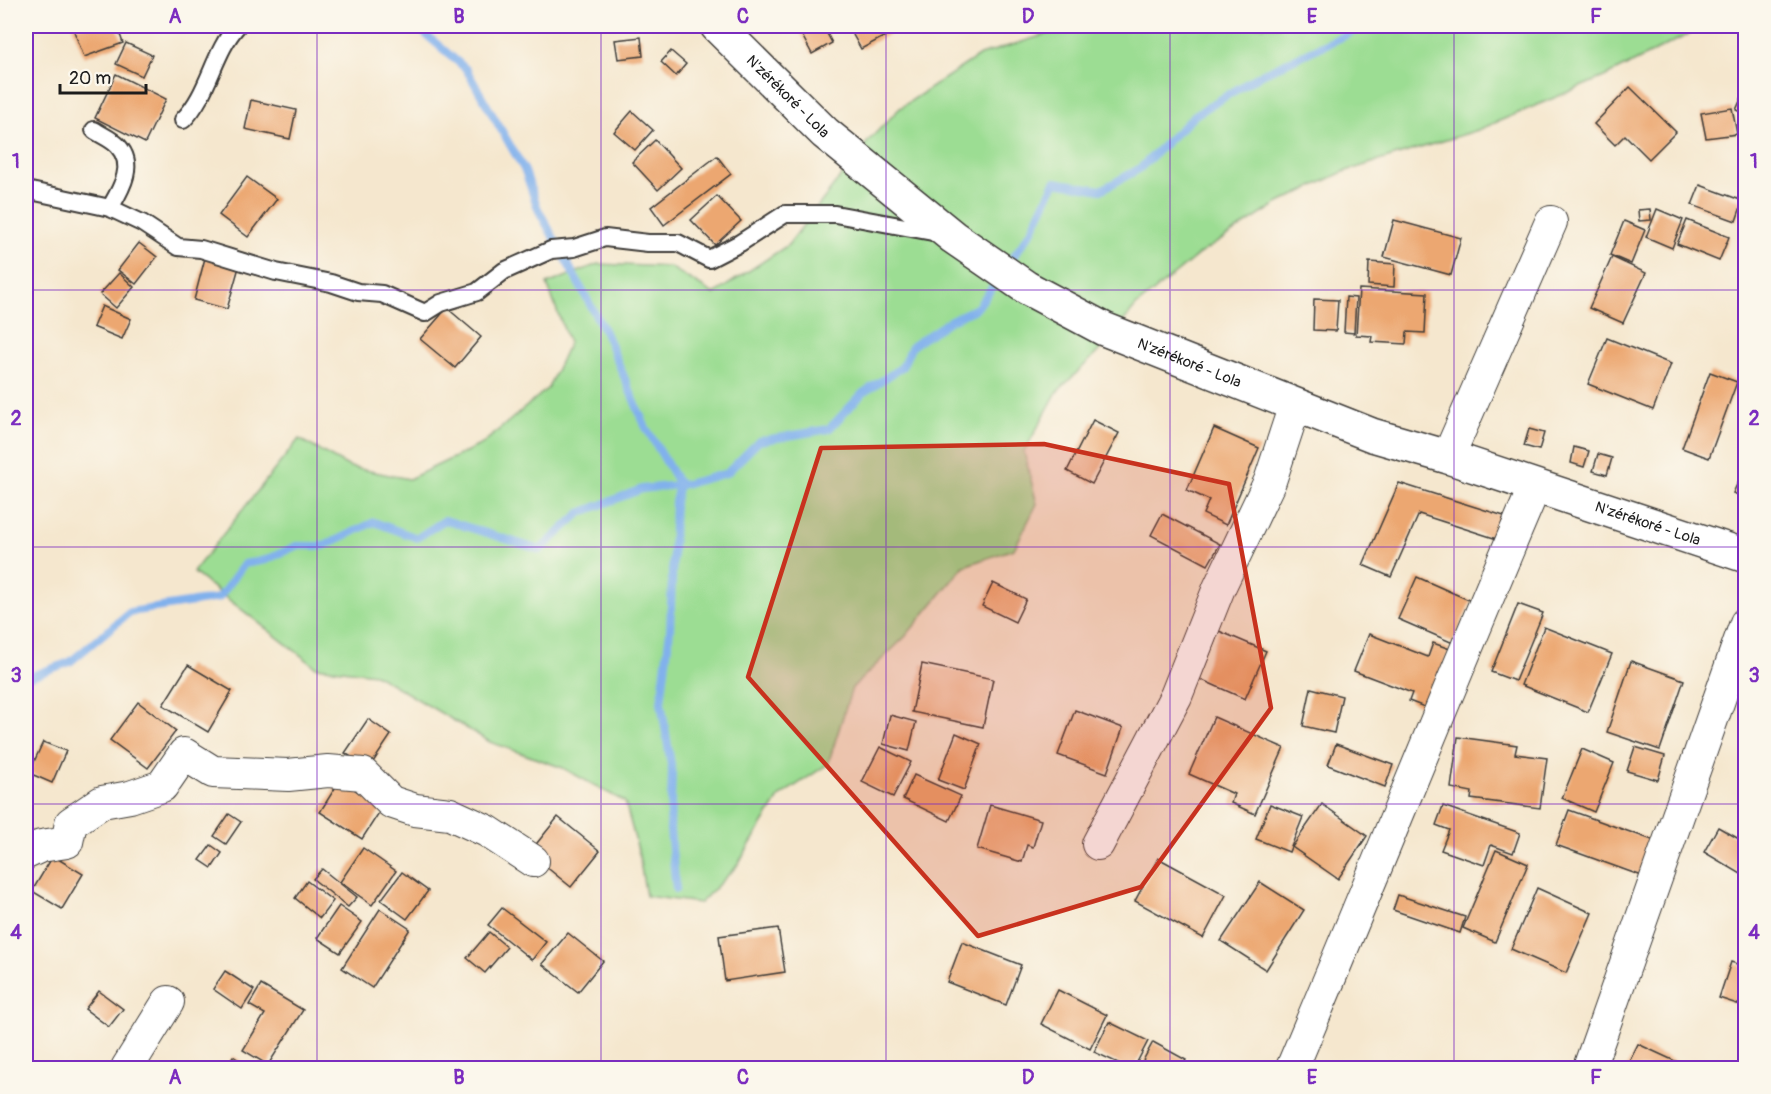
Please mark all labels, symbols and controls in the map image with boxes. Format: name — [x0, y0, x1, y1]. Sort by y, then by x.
text: A — [169, 4, 182, 29]
text: B — [453, 4, 465, 29]
text: C — [737, 4, 749, 29]
text: D — [1022, 4, 1035, 29]
text: E — [1307, 4, 1318, 29]
text: F — [1590, 4, 1602, 29]
street label: N'zérékoré - Lola — [742, 51, 834, 142]
scale bar — [60, 57, 146, 95]
text: 20 m — [69, 67, 111, 90]
text: 1 — [12, 149, 20, 174]
text: 1 — [1750, 149, 1758, 174]
street label: N'zérékoré - Lola — [1135, 334, 1244, 392]
text: 2 — [10, 406, 22, 431]
text: 2 — [1748, 406, 1760, 431]
street label: N'zérékoré - Lola — [1593, 497, 1703, 550]
text: 3 — [10, 663, 22, 688]
text: 3 — [1748, 663, 1760, 688]
text: 4 — [10, 920, 22, 945]
text: 4 — [1748, 920, 1760, 945]
text: A — [169, 1065, 182, 1090]
text: B — [453, 1065, 465, 1090]
text: C — [737, 1065, 749, 1090]
text: D — [1022, 1065, 1035, 1090]
text: E — [1307, 1065, 1318, 1090]
text: F — [1590, 1065, 1602, 1090]

